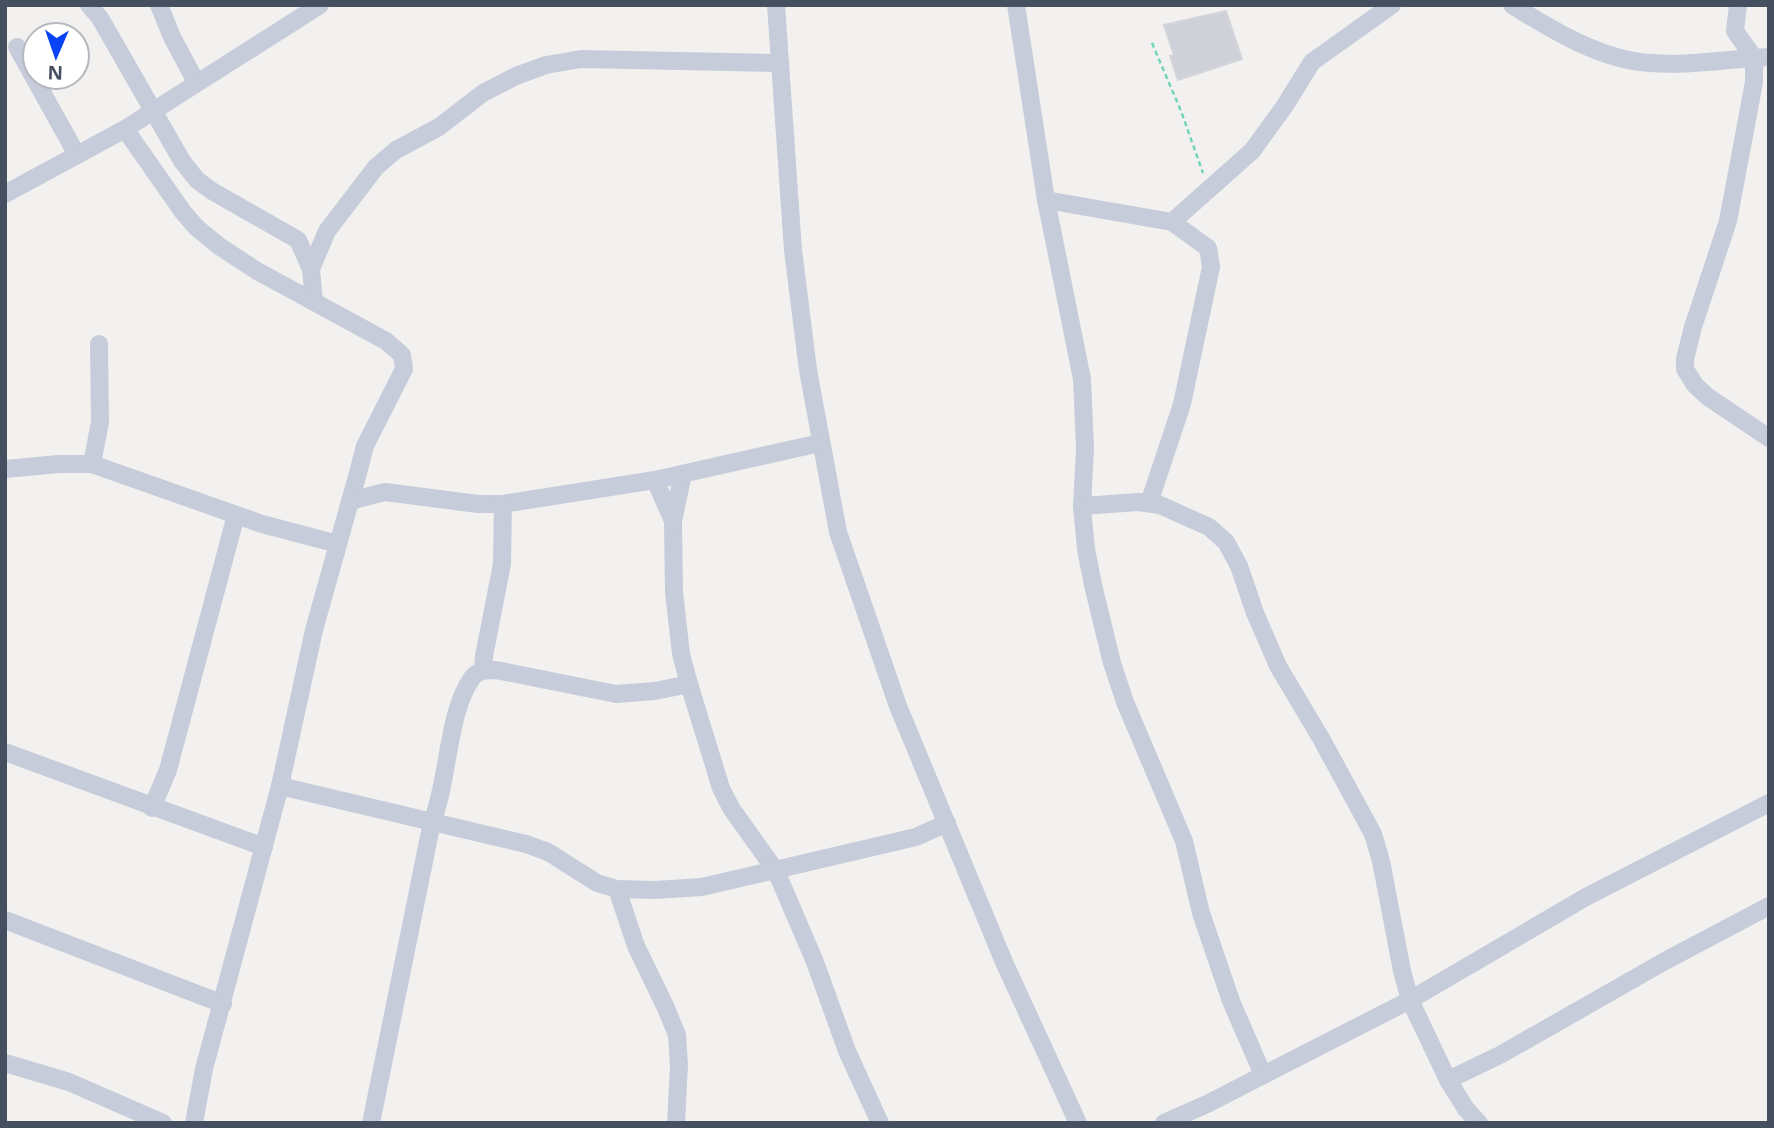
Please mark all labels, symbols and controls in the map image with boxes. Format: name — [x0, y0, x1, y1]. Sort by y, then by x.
north arrow — [21, 21, 91, 91]
text: N — [47, 60, 64, 86]

